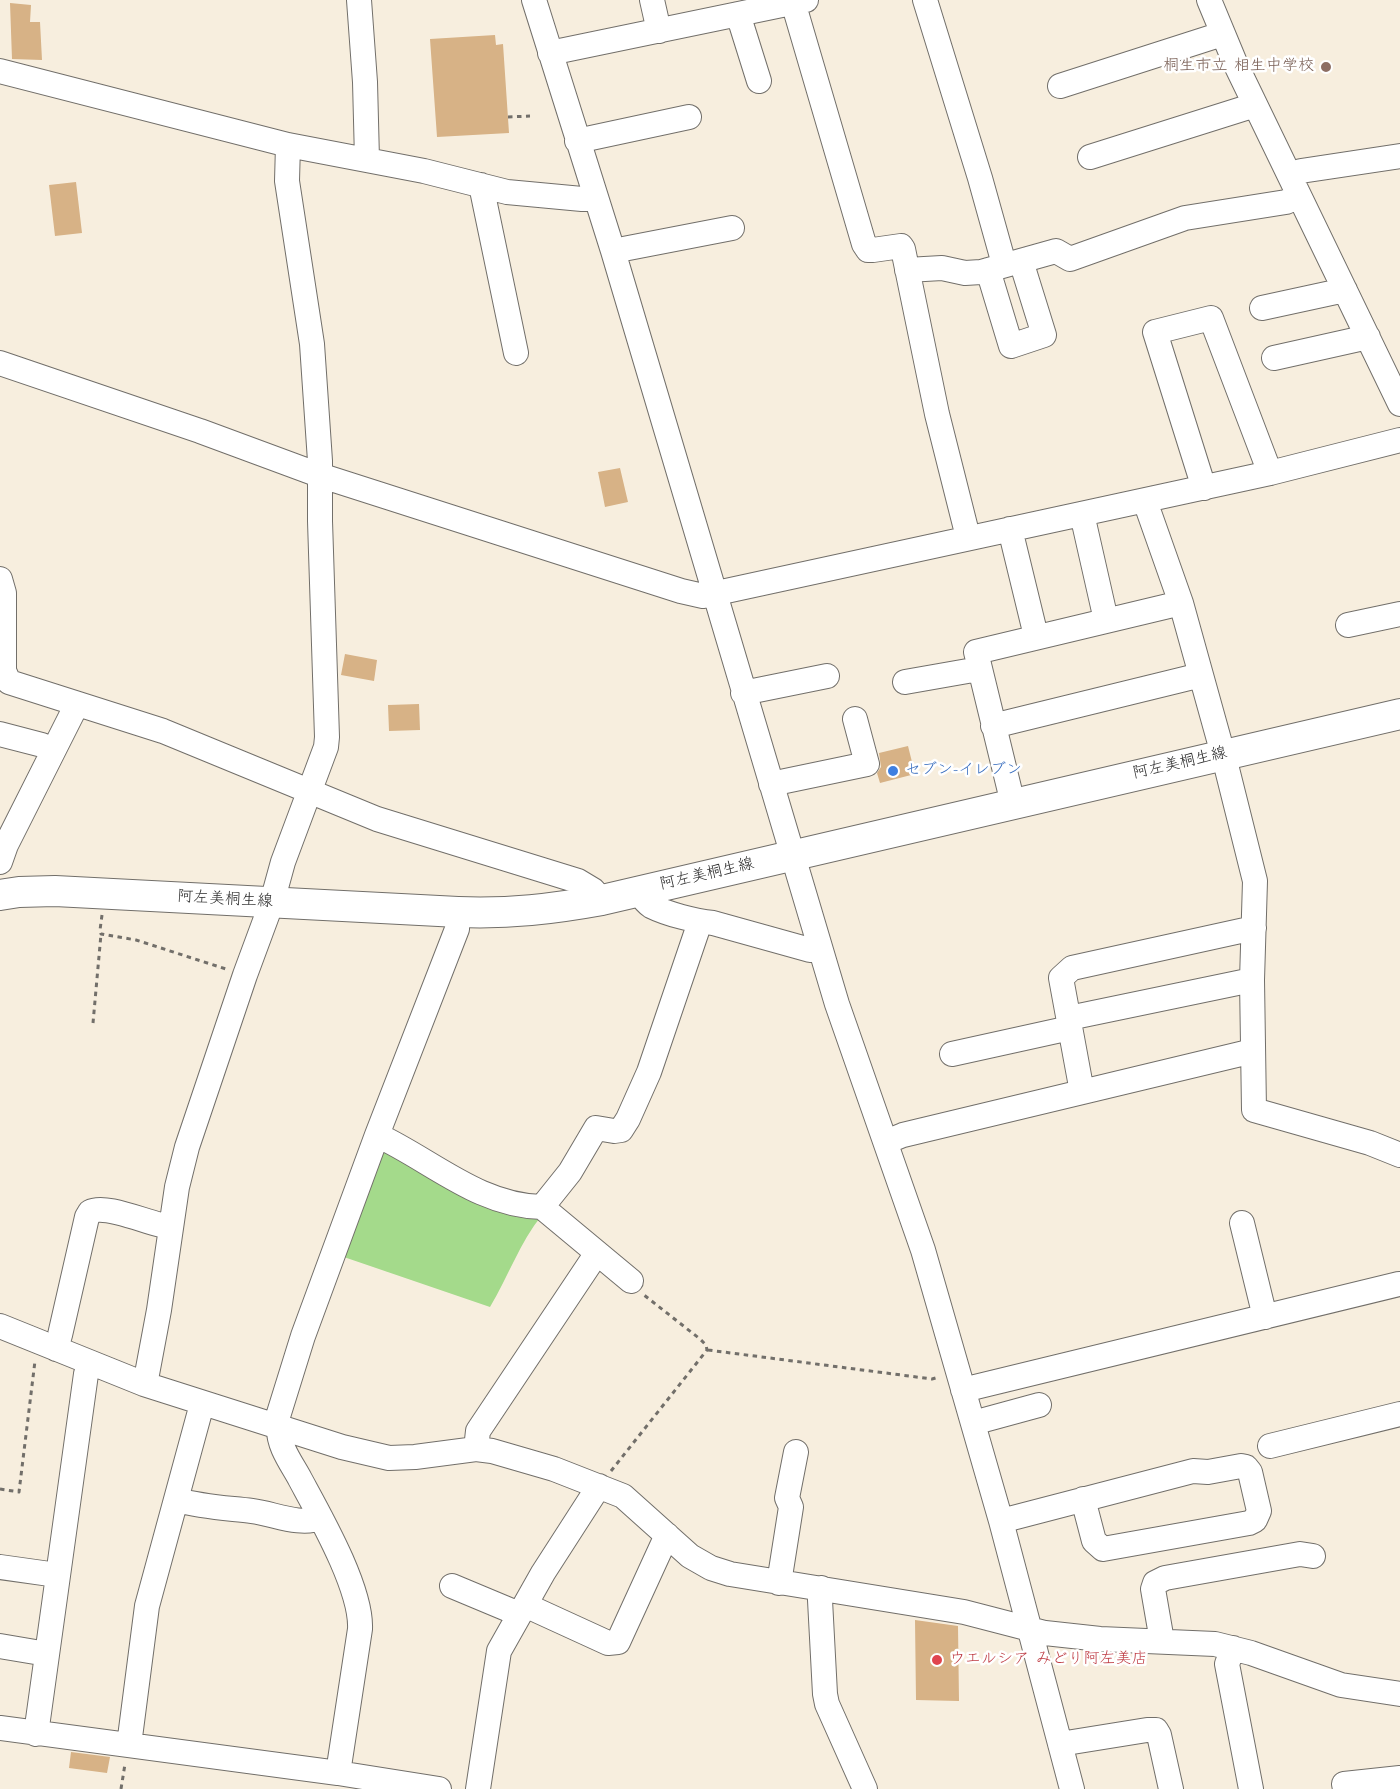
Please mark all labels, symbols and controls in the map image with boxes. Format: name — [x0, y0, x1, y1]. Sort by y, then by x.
place label: 桐生市立 相生中学校 — [1164, 57, 1314, 77]
marker: 桐生市立 相生中学校 — [1319, 60, 1333, 74]
street label: 阿左美桐生線 — [1131, 744, 1229, 784]
place label: セブン-イレブン — [905, 761, 1022, 781]
marker: セブン-イレブン — [886, 764, 900, 778]
street label: 阿左美桐生線 — [658, 855, 756, 895]
street label: 阿左美桐生線 — [177, 888, 273, 912]
place label: ウエルシア みどり阿左美店 — [949, 1650, 1147, 1670]
marker: ウエルシア みどり阿左美店 — [930, 1653, 944, 1667]

